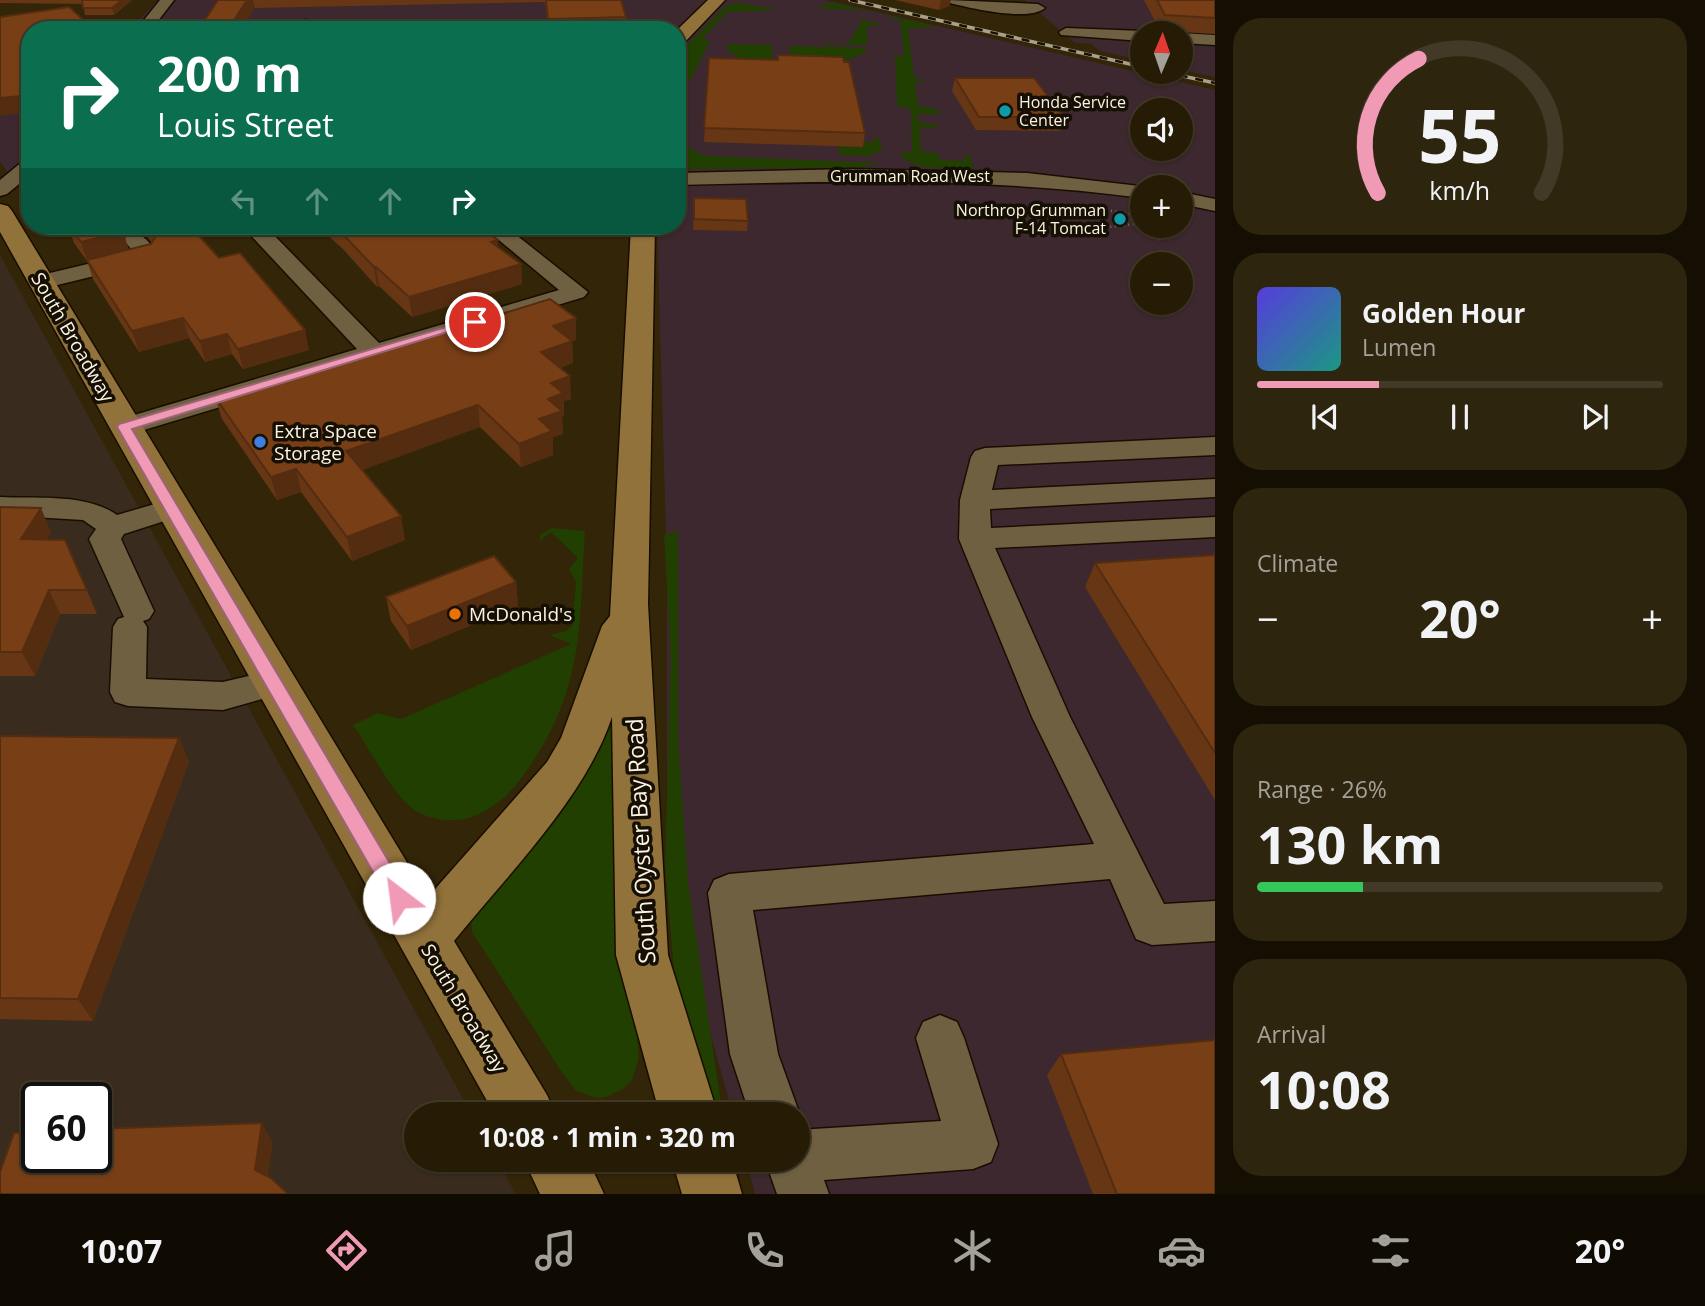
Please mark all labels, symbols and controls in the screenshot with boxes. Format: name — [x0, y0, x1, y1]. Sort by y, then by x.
north arrow — [1130, 21, 1194, 84]
map controls — [1130, 21, 1193, 315]
text: 200 m — [157, 40, 302, 106]
icon: right — [42, 49, 133, 140]
text: 55 — [1418, 85, 1502, 184]
place label: Honda Service Center — [1019, 91, 1126, 131]
button: sound — [1130, 98, 1193, 161]
text: Louis Street — [157, 103, 334, 146]
marker: Honda Service Center — [997, 103, 1013, 119]
street label: Grumman Road West — [830, 165, 990, 187]
text: km/h — [1430, 172, 1490, 206]
button: + — [1130, 175, 1193, 238]
icon: left — [225, 182, 263, 220]
icon: ahead — [298, 182, 336, 220]
icon: ahead — [371, 182, 409, 220]
icon: right — [444, 182, 482, 220]
place label: Northrop Grumman F-14 Tomcat — [956, 199, 1106, 239]
marker: Northrop Grumman F-14 Tomcat — [1112, 211, 1128, 227]
button: − — [1130, 252, 1193, 315]
street label: South Broadway — [25, 268, 121, 407]
pin — [445, 292, 505, 352]
text: Golden Hour — [1362, 295, 1525, 331]
icon: arrive — [456, 303, 494, 341]
text: Lumen — [1362, 331, 1436, 363]
icon: previous — [1306, 398, 1344, 436]
icon: pause — [1441, 398, 1479, 436]
icon: next — [1576, 398, 1614, 436]
place label: Extra Space Storage — [274, 418, 377, 466]
marker: Extra Space Storage — [252, 434, 268, 450]
text: Climate — [1257, 547, 1338, 579]
text: 20° — [1419, 582, 1501, 653]
text: − — [1257, 592, 1279, 644]
text: + — [1641, 592, 1663, 644]
place label: McDonald's — [469, 601, 572, 627]
marker: McDonald's — [447, 606, 463, 622]
street label: South Oyster Bay Road — [618, 718, 662, 965]
text: Range · 26% — [1257, 773, 1387, 805]
text: 130 km — [1257, 808, 1443, 879]
position arrow — [362, 861, 436, 935]
street label: South Broadway — [415, 939, 513, 1077]
text: Arrival — [1257, 1018, 1326, 1050]
text: 10:08 — [1257, 1053, 1391, 1124]
speed limit sign: 60 — [21, 1082, 112, 1173]
text: 10:08 · 1 min · 320 m — [478, 1119, 736, 1155]
icon: directions — [322, 1226, 371, 1275]
icon: music — [531, 1226, 580, 1275]
icon: phone — [740, 1226, 789, 1275]
icon: climate — [948, 1226, 997, 1275]
icon: car — [1157, 1226, 1206, 1275]
icon: filters — [1366, 1226, 1415, 1275]
text: 10:07 — [80, 1229, 162, 1272]
text: 20° — [1575, 1229, 1625, 1272]

